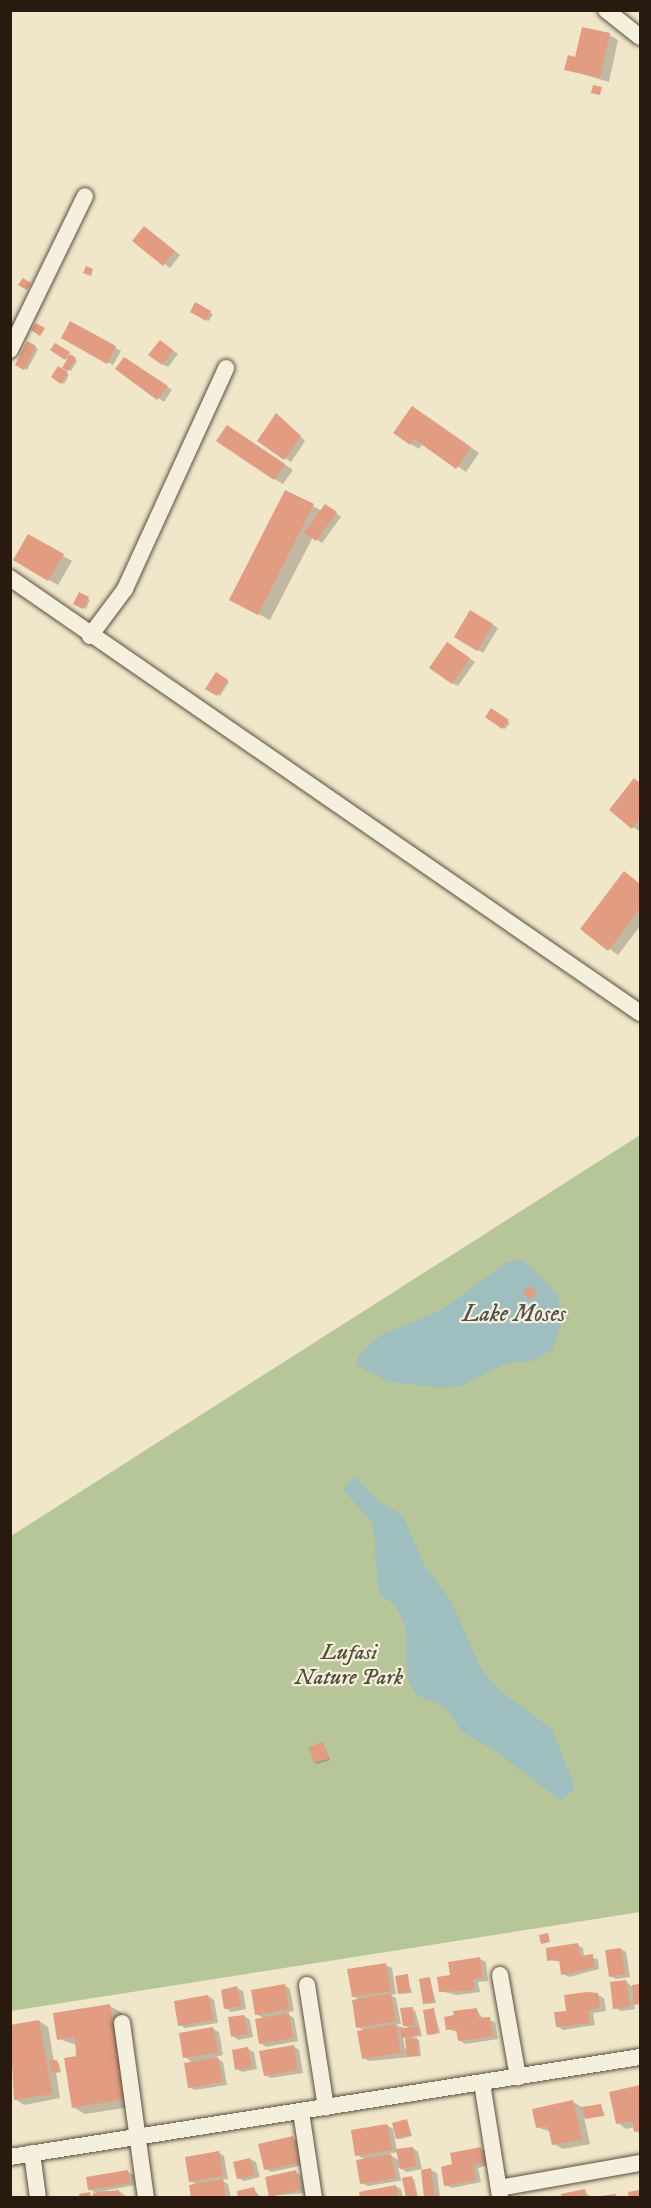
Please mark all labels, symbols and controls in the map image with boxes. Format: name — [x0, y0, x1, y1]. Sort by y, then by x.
water label: Lake Moses — [462, 1301, 566, 1329]
park label: Lufasi Nature Park — [295, 1639, 403, 1690]

